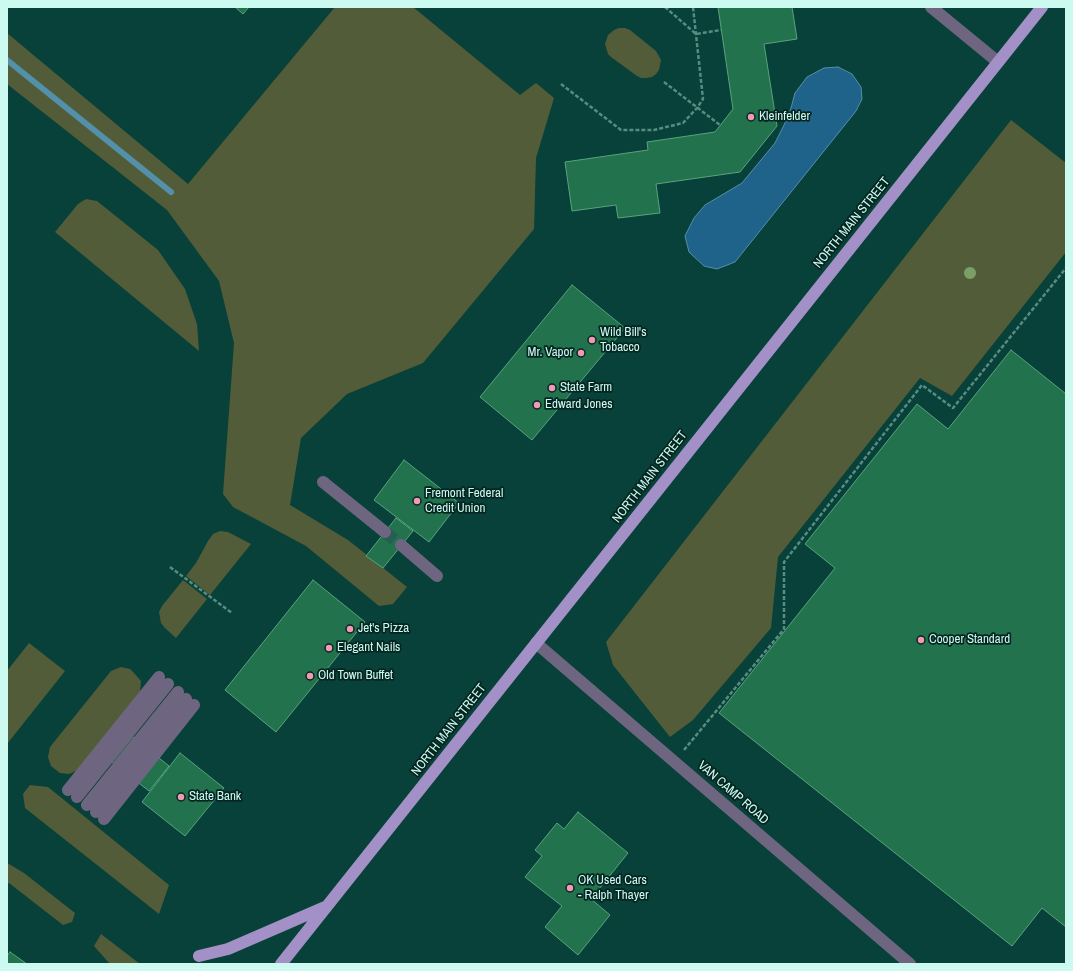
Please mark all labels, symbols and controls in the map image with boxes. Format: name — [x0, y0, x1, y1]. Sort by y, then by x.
place label: Kleinfelder — [759, 109, 810, 125]
marker: Kleinfelder — [746, 112, 756, 122]
street label: NORTH MAIN STREET — [811, 174, 893, 272]
place label: Wild Bill's Tobacco — [600, 325, 646, 356]
marker: Wild Bill's Tobacco — [587, 335, 597, 345]
place label: Mr. Vapor — [528, 345, 573, 361]
marker: Mr. Vapor — [576, 348, 586, 358]
place label: State Farm — [560, 380, 612, 396]
marker: State Farm — [547, 383, 557, 393]
place label: Edward Jones — [545, 397, 613, 413]
marker: Edward Jones — [532, 400, 542, 410]
street label: NORTH MAIN STREET — [609, 428, 691, 526]
place label: Fremont Federal Credit Union — [425, 486, 503, 517]
marker: Fremont Federal Credit Union — [412, 496, 422, 506]
place label: Jet's Pizza — [358, 621, 409, 637]
marker: Jet's Pizza — [345, 624, 355, 634]
place label: Cooper Standard — [929, 632, 1010, 648]
marker: Cooper Standard — [916, 635, 926, 645]
place label: Elegant Nails — [337, 640, 400, 656]
marker: Elegant Nails — [324, 643, 334, 653]
place label: Old Town Buffet — [318, 668, 393, 684]
marker: Old Town Buffet — [305, 671, 315, 681]
street label: NORTH MAIN STREET — [408, 681, 490, 779]
street label: VAN CAMP ROAD — [694, 758, 772, 828]
place label: State Bank — [189, 789, 241, 805]
marker: State Bank — [176, 792, 186, 802]
place label: OK Used Cars - Ralph Thayer — [578, 873, 648, 904]
marker: OK Used Cars - Ralph Thayer — [565, 883, 575, 893]

